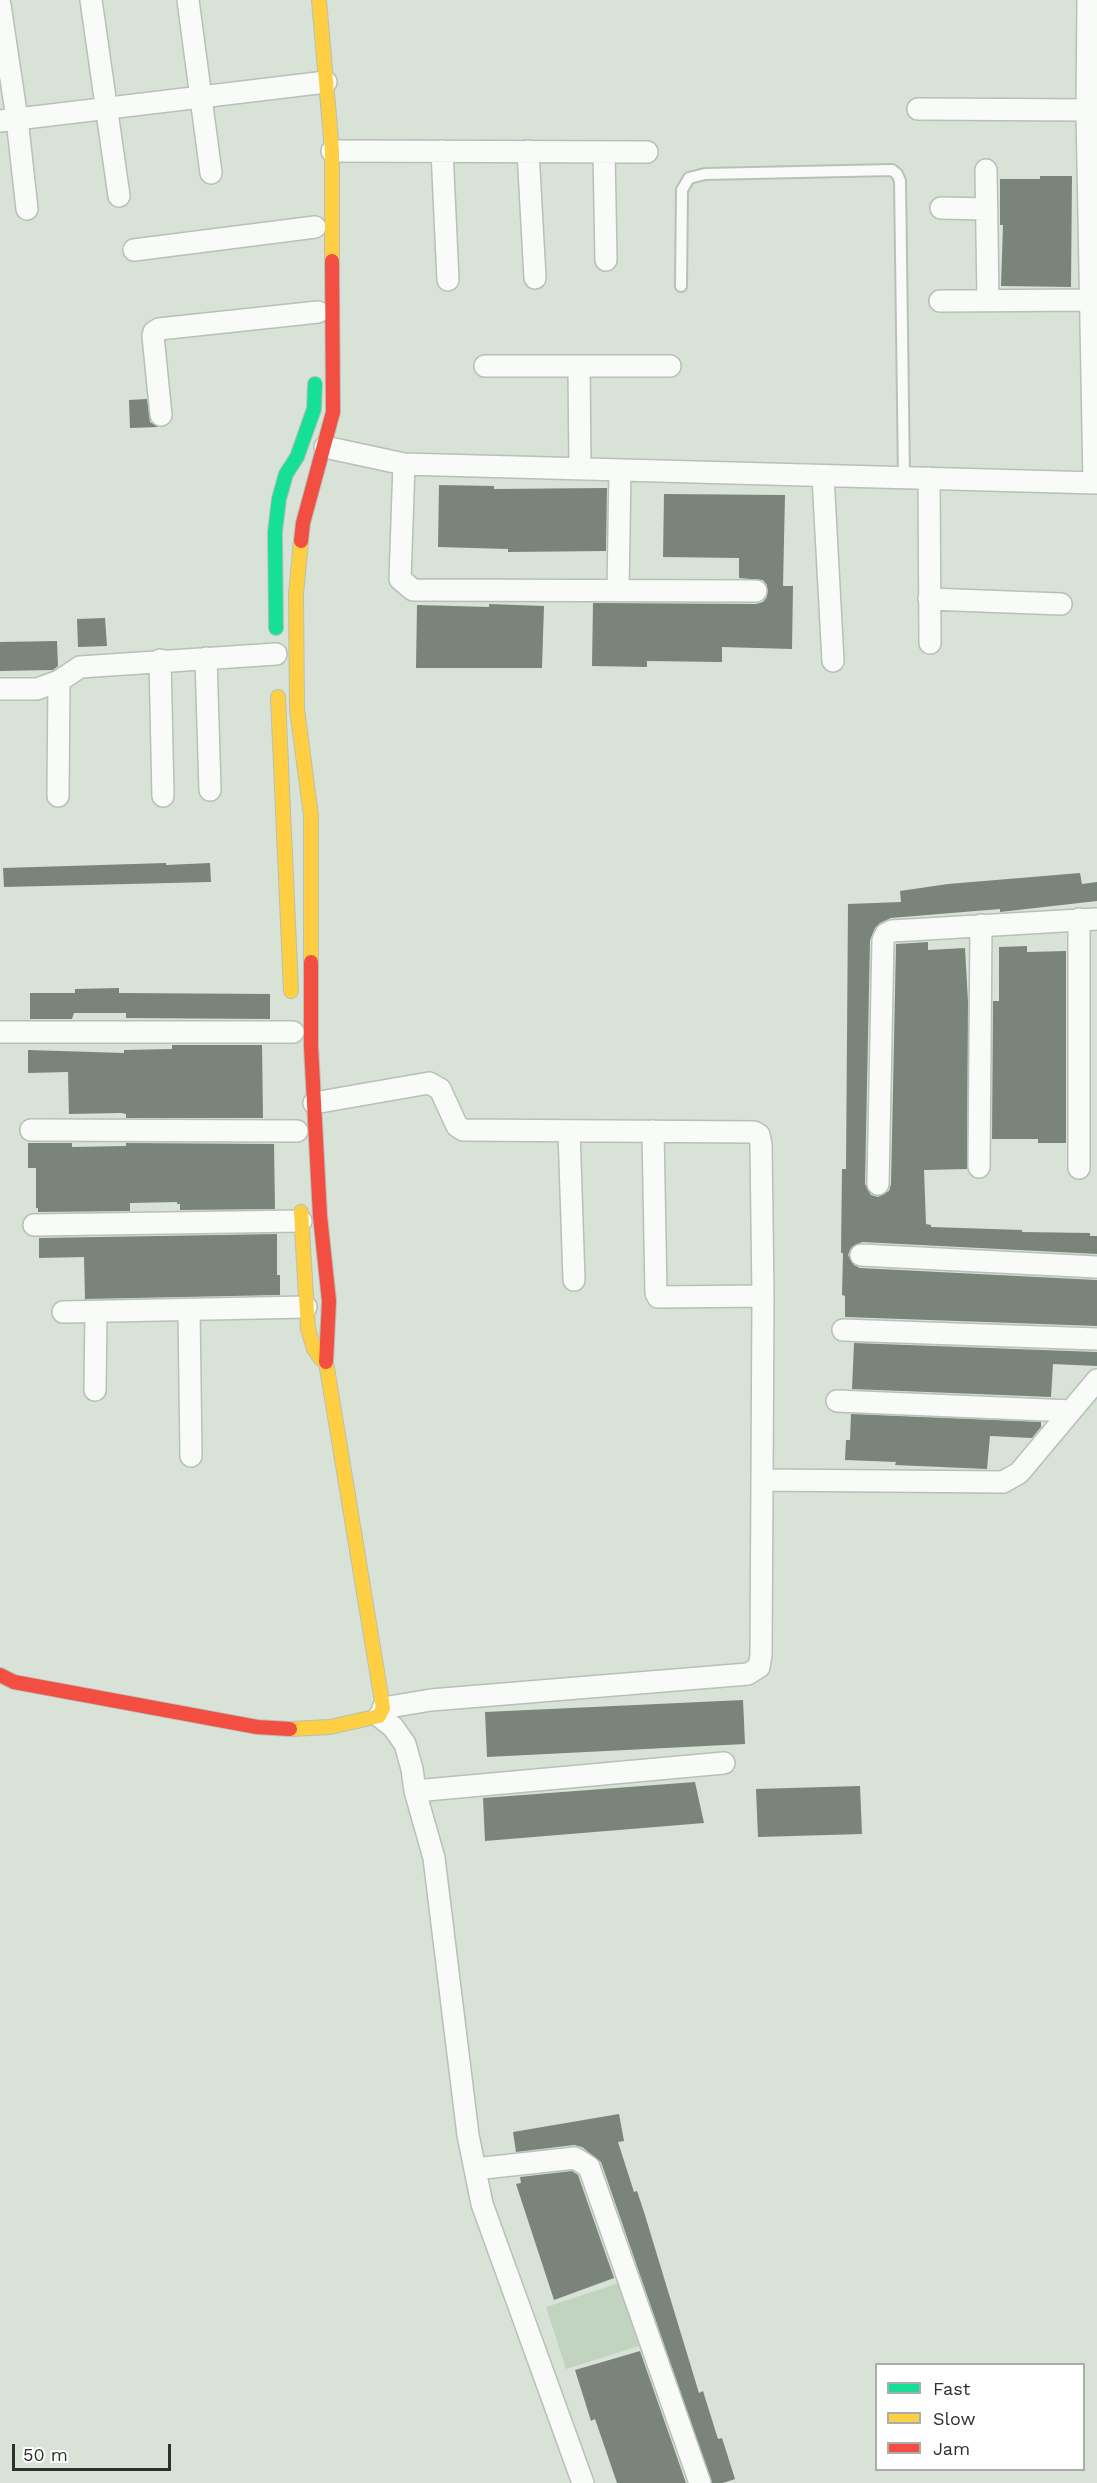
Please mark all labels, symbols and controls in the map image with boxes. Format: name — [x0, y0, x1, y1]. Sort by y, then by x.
legend — [875, 2363, 1085, 2471]
text: Fast — [933, 2378, 970, 2399]
text: Slow — [933, 2408, 976, 2429]
scale bar — [15, 2432, 174, 2470]
text: Jam — [933, 2438, 970, 2459]
text: 50 m — [23, 2444, 68, 2465]

